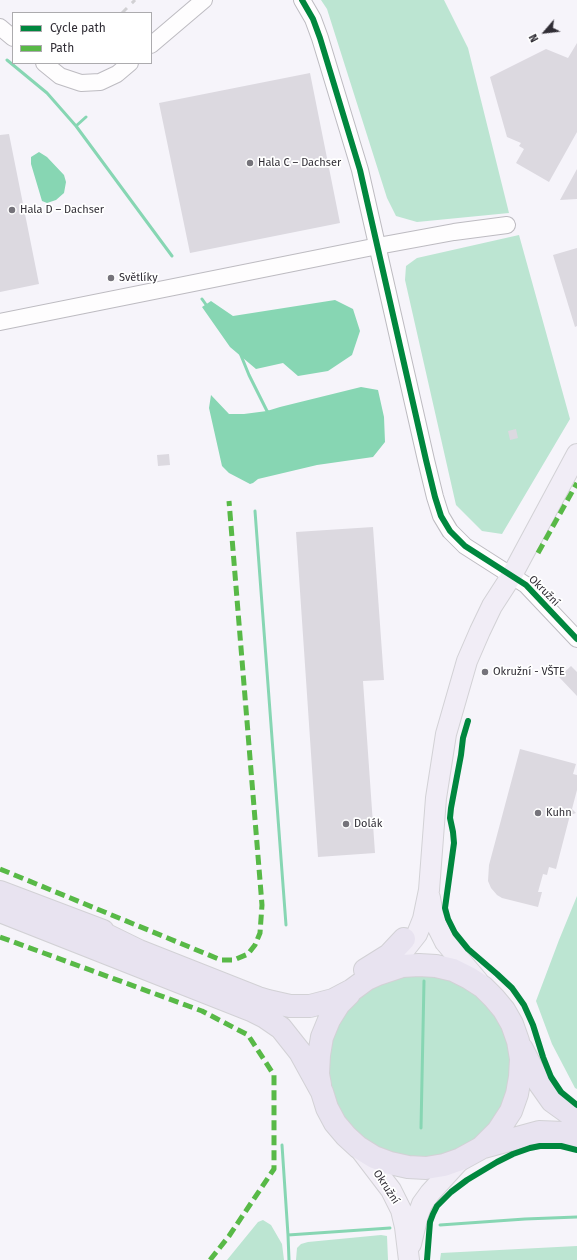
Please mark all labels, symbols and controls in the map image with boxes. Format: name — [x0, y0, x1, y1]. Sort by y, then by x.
legend — [12, 12, 152, 64]
north arrow — [525, 12, 565, 52]
text: Cycle path — [50, 21, 106, 35]
text: N — [527, 32, 541, 44]
text: Path — [50, 41, 74, 55]
place label: Hala C – Dachser — [258, 156, 341, 170]
marker: Hala C – Dachser — [245, 158, 255, 168]
place label: Hala D – Dachser — [20, 203, 104, 217]
marker: Hala D – Dachser — [7, 205, 17, 215]
place label: Světlíky — [119, 271, 158, 285]
marker: Světlíky — [106, 273, 116, 283]
street label: Okružní — [526, 573, 562, 609]
place label: Okružní - VŠTE — [493, 665, 565, 679]
marker: Okružní - VŠTE — [480, 667, 490, 677]
place label: Kuhn — [546, 806, 572, 820]
marker: Kuhn — [533, 808, 543, 818]
place label: Dolák — [354, 817, 382, 831]
marker: Dolák — [341, 819, 351, 829]
street label: Okružní — [370, 1167, 402, 1207]

